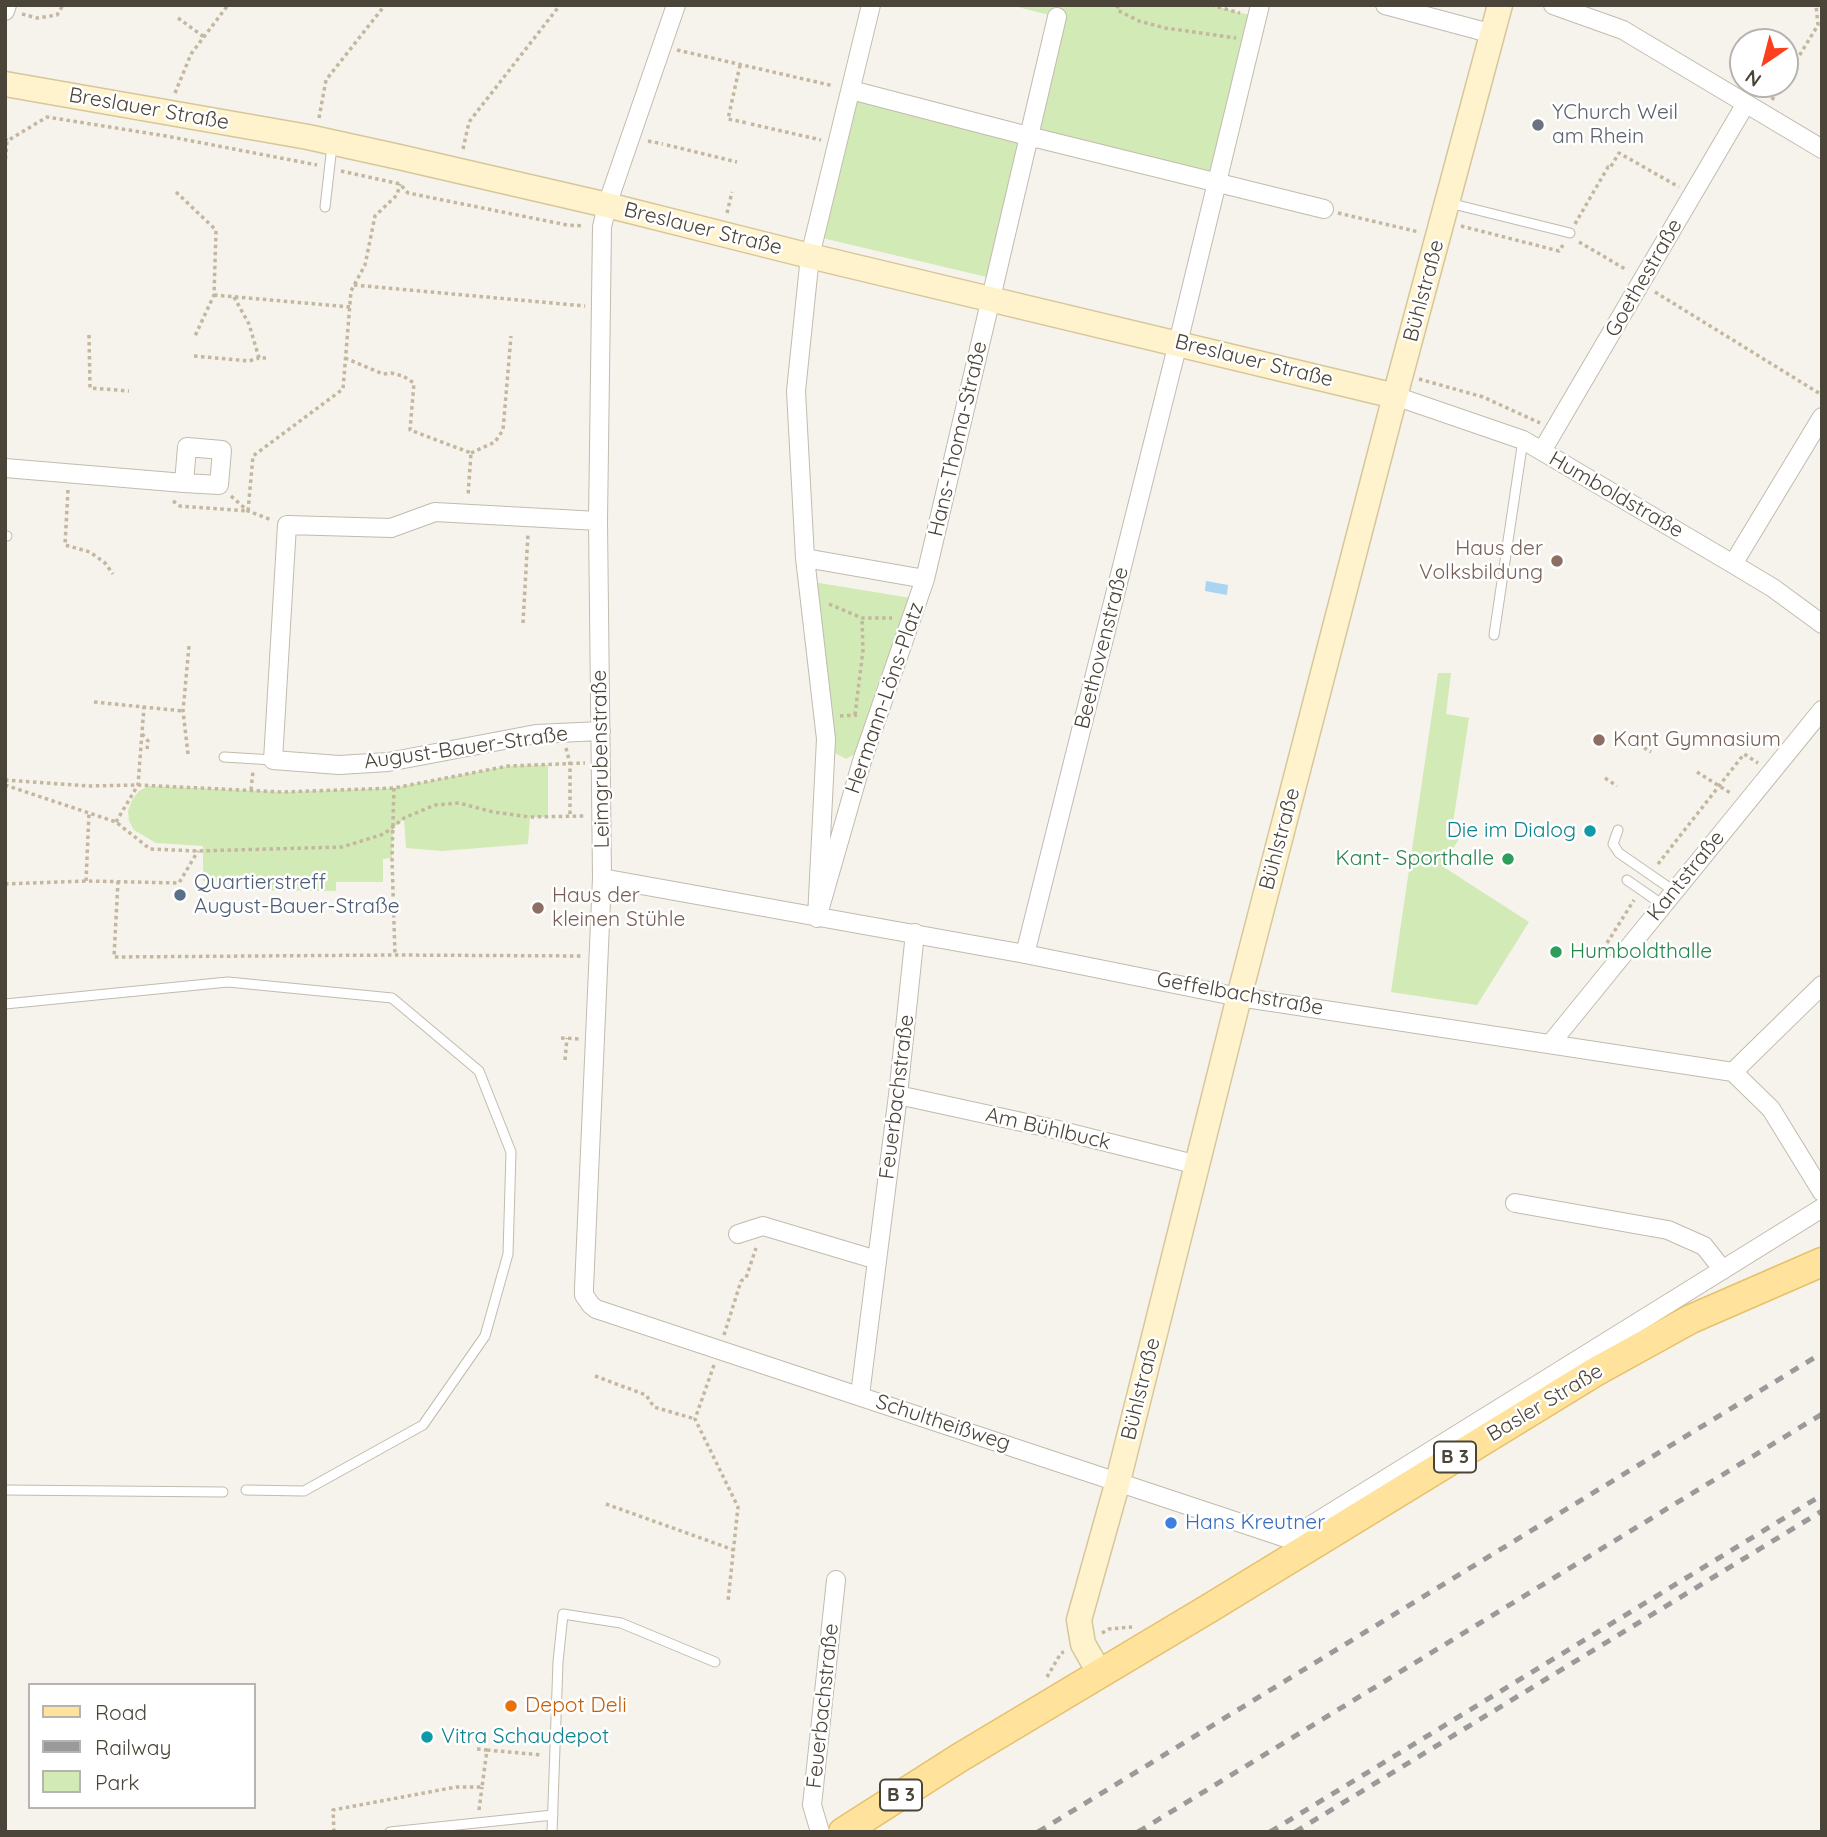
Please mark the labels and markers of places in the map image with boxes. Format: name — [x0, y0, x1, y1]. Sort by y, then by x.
place label: YChurch Weil am Rhein — [1552, 100, 1678, 150]
marker: YChurch Weil am Rhein — [1530, 117, 1546, 133]
place label: Haus der Volksbildung — [1419, 536, 1543, 586]
marker: Haus der Volksbildung — [1549, 553, 1565, 569]
place label: Kant Gymnasium — [1613, 727, 1781, 753]
marker: Kant Gymnasium — [1591, 732, 1607, 748]
place label: Die im Dialog — [1447, 818, 1576, 844]
marker: Die im Dialog — [1582, 823, 1598, 839]
place label: Kant- Sporthalle — [1336, 846, 1494, 872]
marker: Kant- Sporthalle — [1500, 851, 1516, 867]
place label: Quartierstreff August-Bauer-Straße — [194, 870, 400, 920]
place label: Haus der kleinen Stühle — [552, 883, 685, 933]
marker: Quartierstreff August-Bauer-Straße — [172, 887, 188, 903]
marker: Haus der kleinen Stühle — [530, 900, 546, 916]
place label: Humboldthalle — [1570, 939, 1712, 965]
marker: Humboldthalle — [1548, 944, 1564, 960]
place label: Hans Kreutner — [1185, 1510, 1325, 1536]
marker: Hans Kreutner — [1163, 1515, 1179, 1531]
place label: Depot Deli — [525, 1693, 627, 1719]
marker: Depot Deli — [503, 1698, 519, 1714]
place label: Vitra Schaudepot — [441, 1724, 609, 1750]
marker: Vitra Schaudepot — [419, 1729, 435, 1745]

